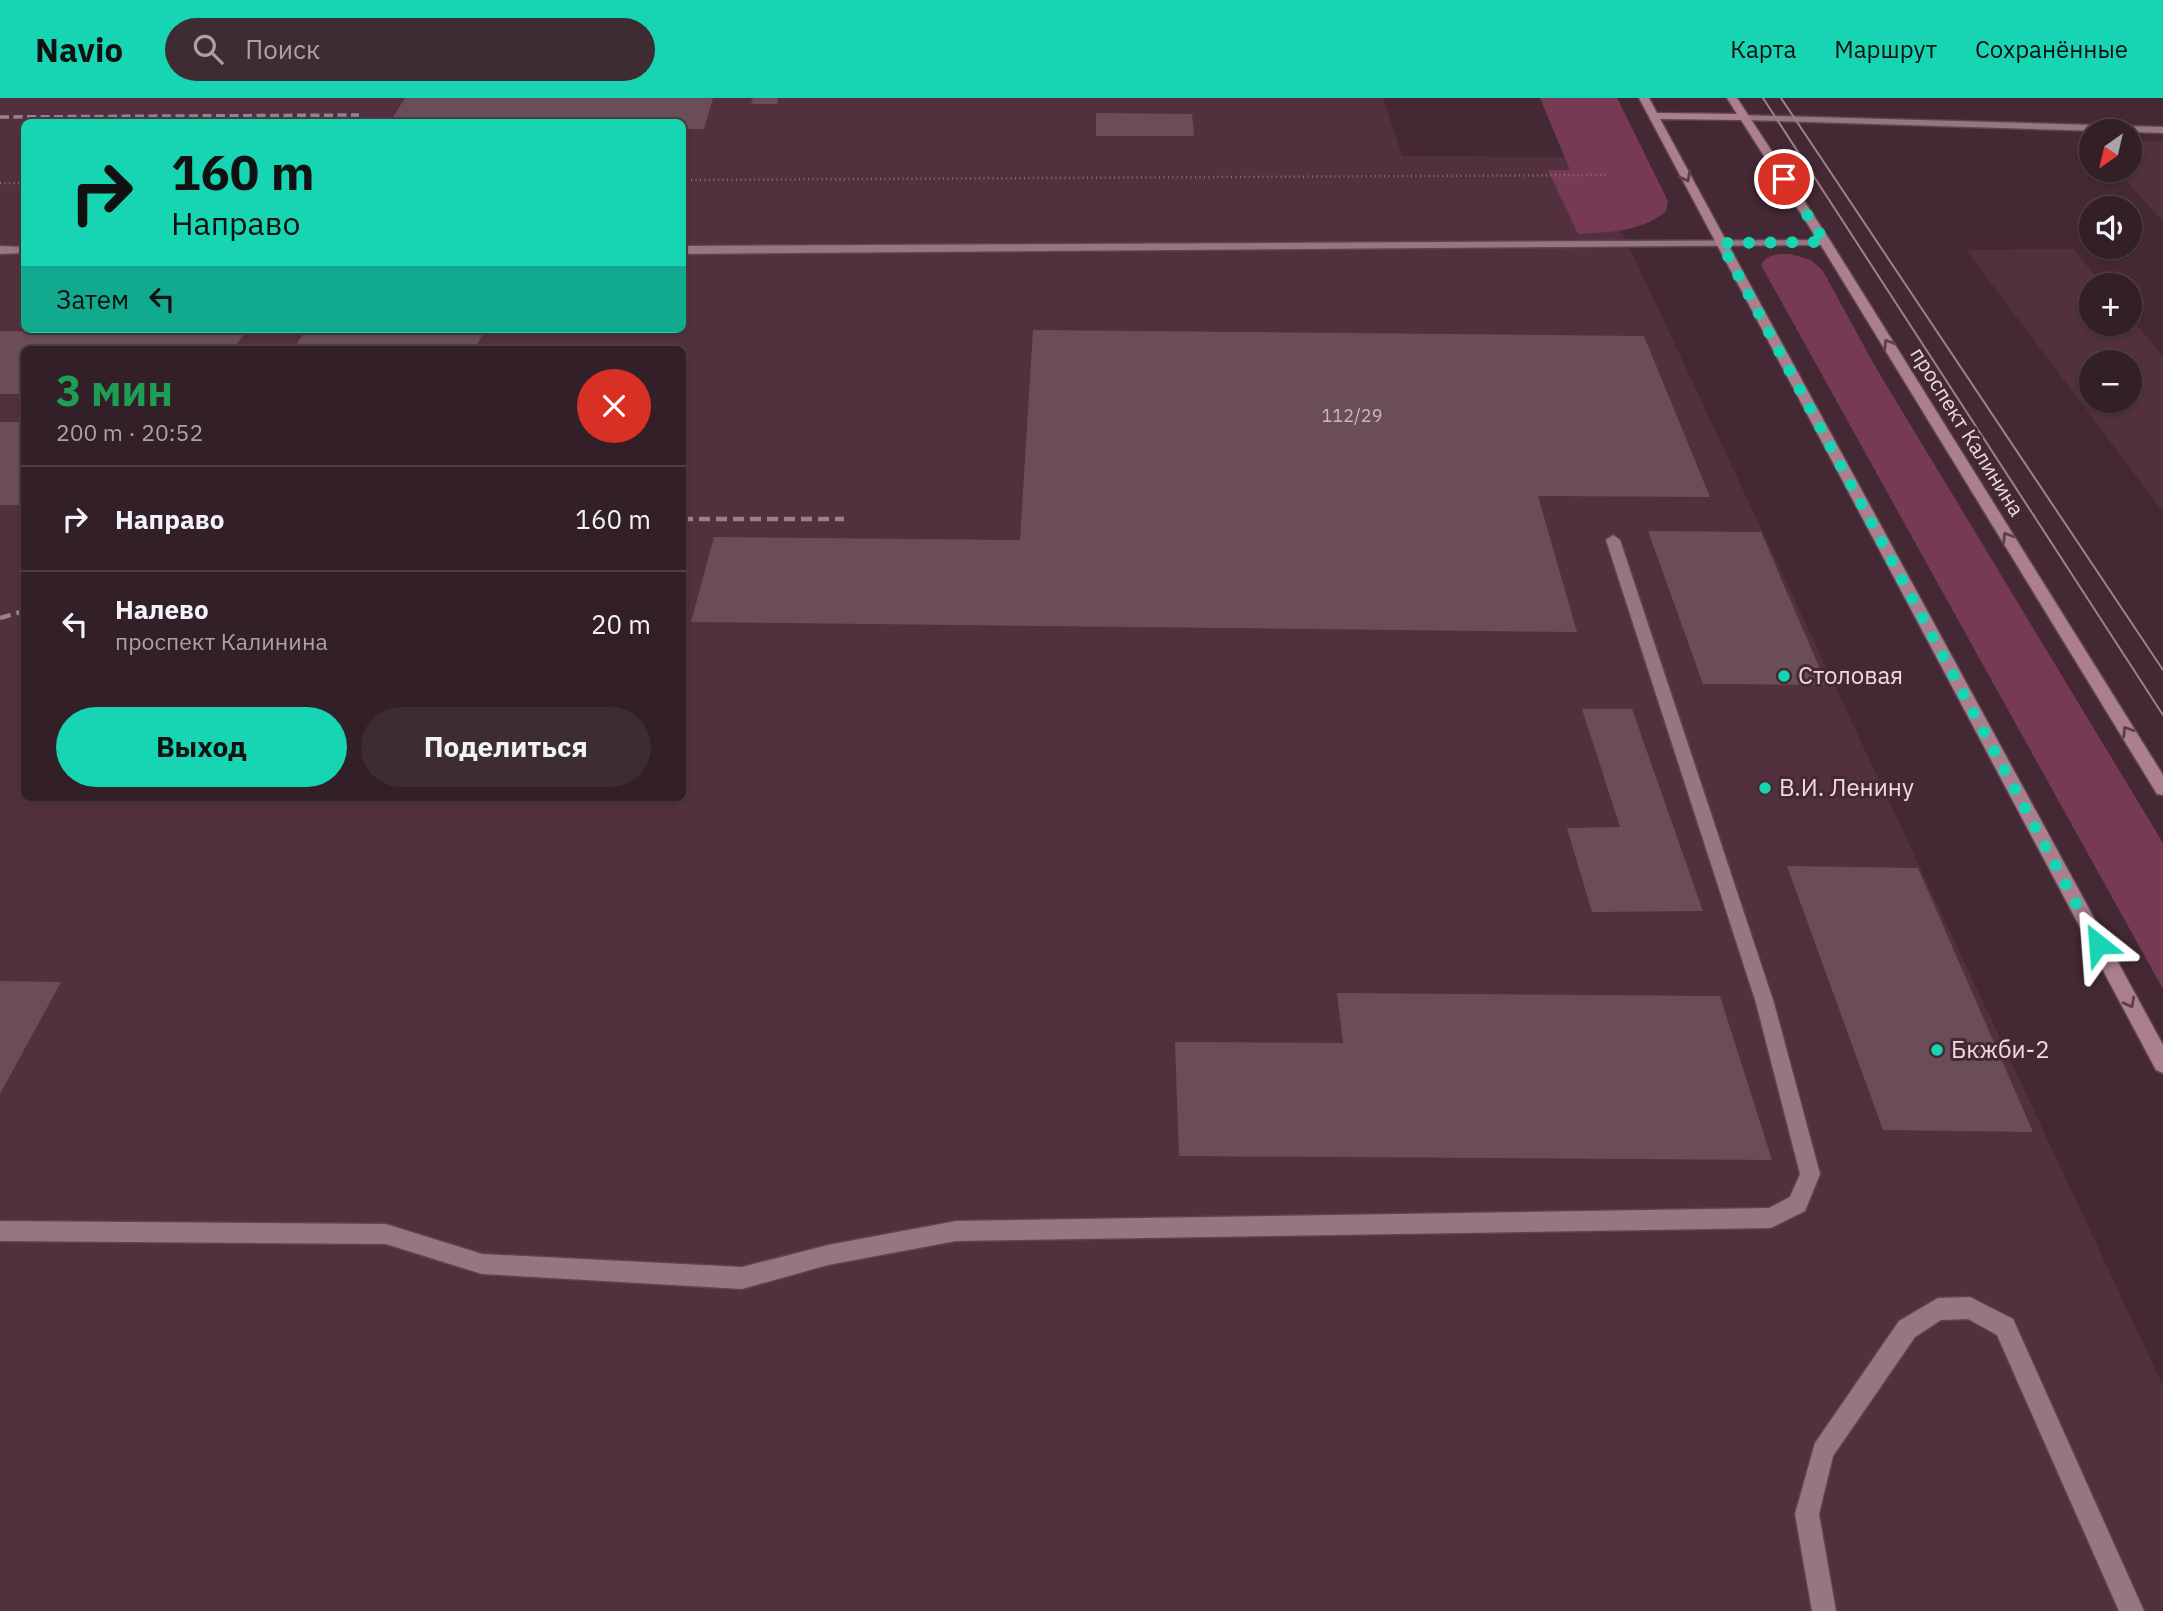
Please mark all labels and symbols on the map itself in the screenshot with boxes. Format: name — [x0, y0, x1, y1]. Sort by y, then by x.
north arrow — [2079, 119, 2142, 182]
pin — [1754, 149, 1814, 209]
one-way arrow — [1678, 169, 1691, 182]
one-way arrow — [1883, 339, 1896, 352]
street label: проспект Калинина — [1905, 342, 2031, 521]
house number: 112/29 — [1322, 404, 1382, 427]
one-way arrow — [2003, 532, 2016, 545]
place label: Столовая — [1798, 659, 1903, 691]
marker: Столовая — [1776, 668, 1792, 684]
one-way arrow — [2123, 725, 2136, 738]
place label: В.И. Ленину — [1779, 771, 1914, 803]
marker: В.И. Ленину — [1757, 780, 1773, 796]
position arrow — [2061, 907, 2135, 981]
one-way arrow — [2122, 995, 2135, 1008]
place label: Бкжби-2 — [1951, 1033, 2050, 1065]
marker: Бкжби-2 — [1929, 1042, 1945, 1058]

